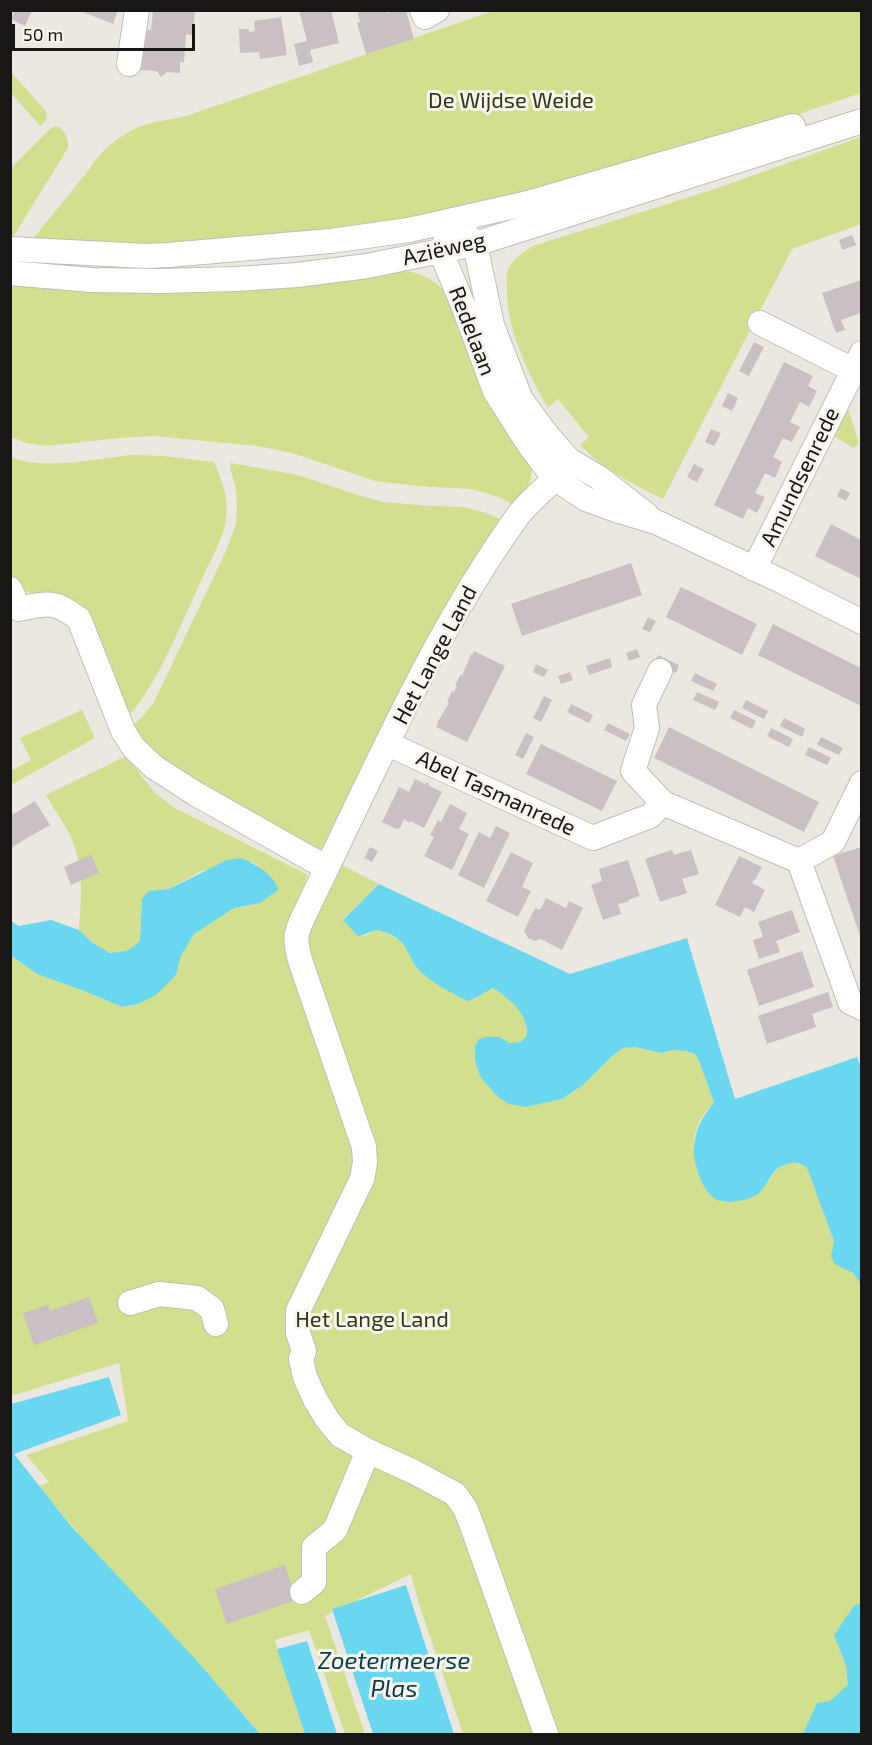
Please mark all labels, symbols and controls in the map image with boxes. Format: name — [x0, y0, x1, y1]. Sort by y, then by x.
scale bar — [15, 12, 198, 50]
text: 50 m — [23, 23, 63, 45]
park label: De Wijdse Weide — [428, 88, 594, 114]
street label: Aziëweg — [400, 227, 488, 271]
street label: Redelaan — [443, 283, 501, 379]
street label: Amundsenrede — [755, 403, 845, 551]
street label: Het Lange Land — [387, 581, 483, 729]
street label: Abel Tasmanrede — [412, 745, 580, 841]
park label: Het Lange Land — [295, 1307, 449, 1333]
water label: Zoetermeerse Plas — [318, 1647, 470, 1703]

